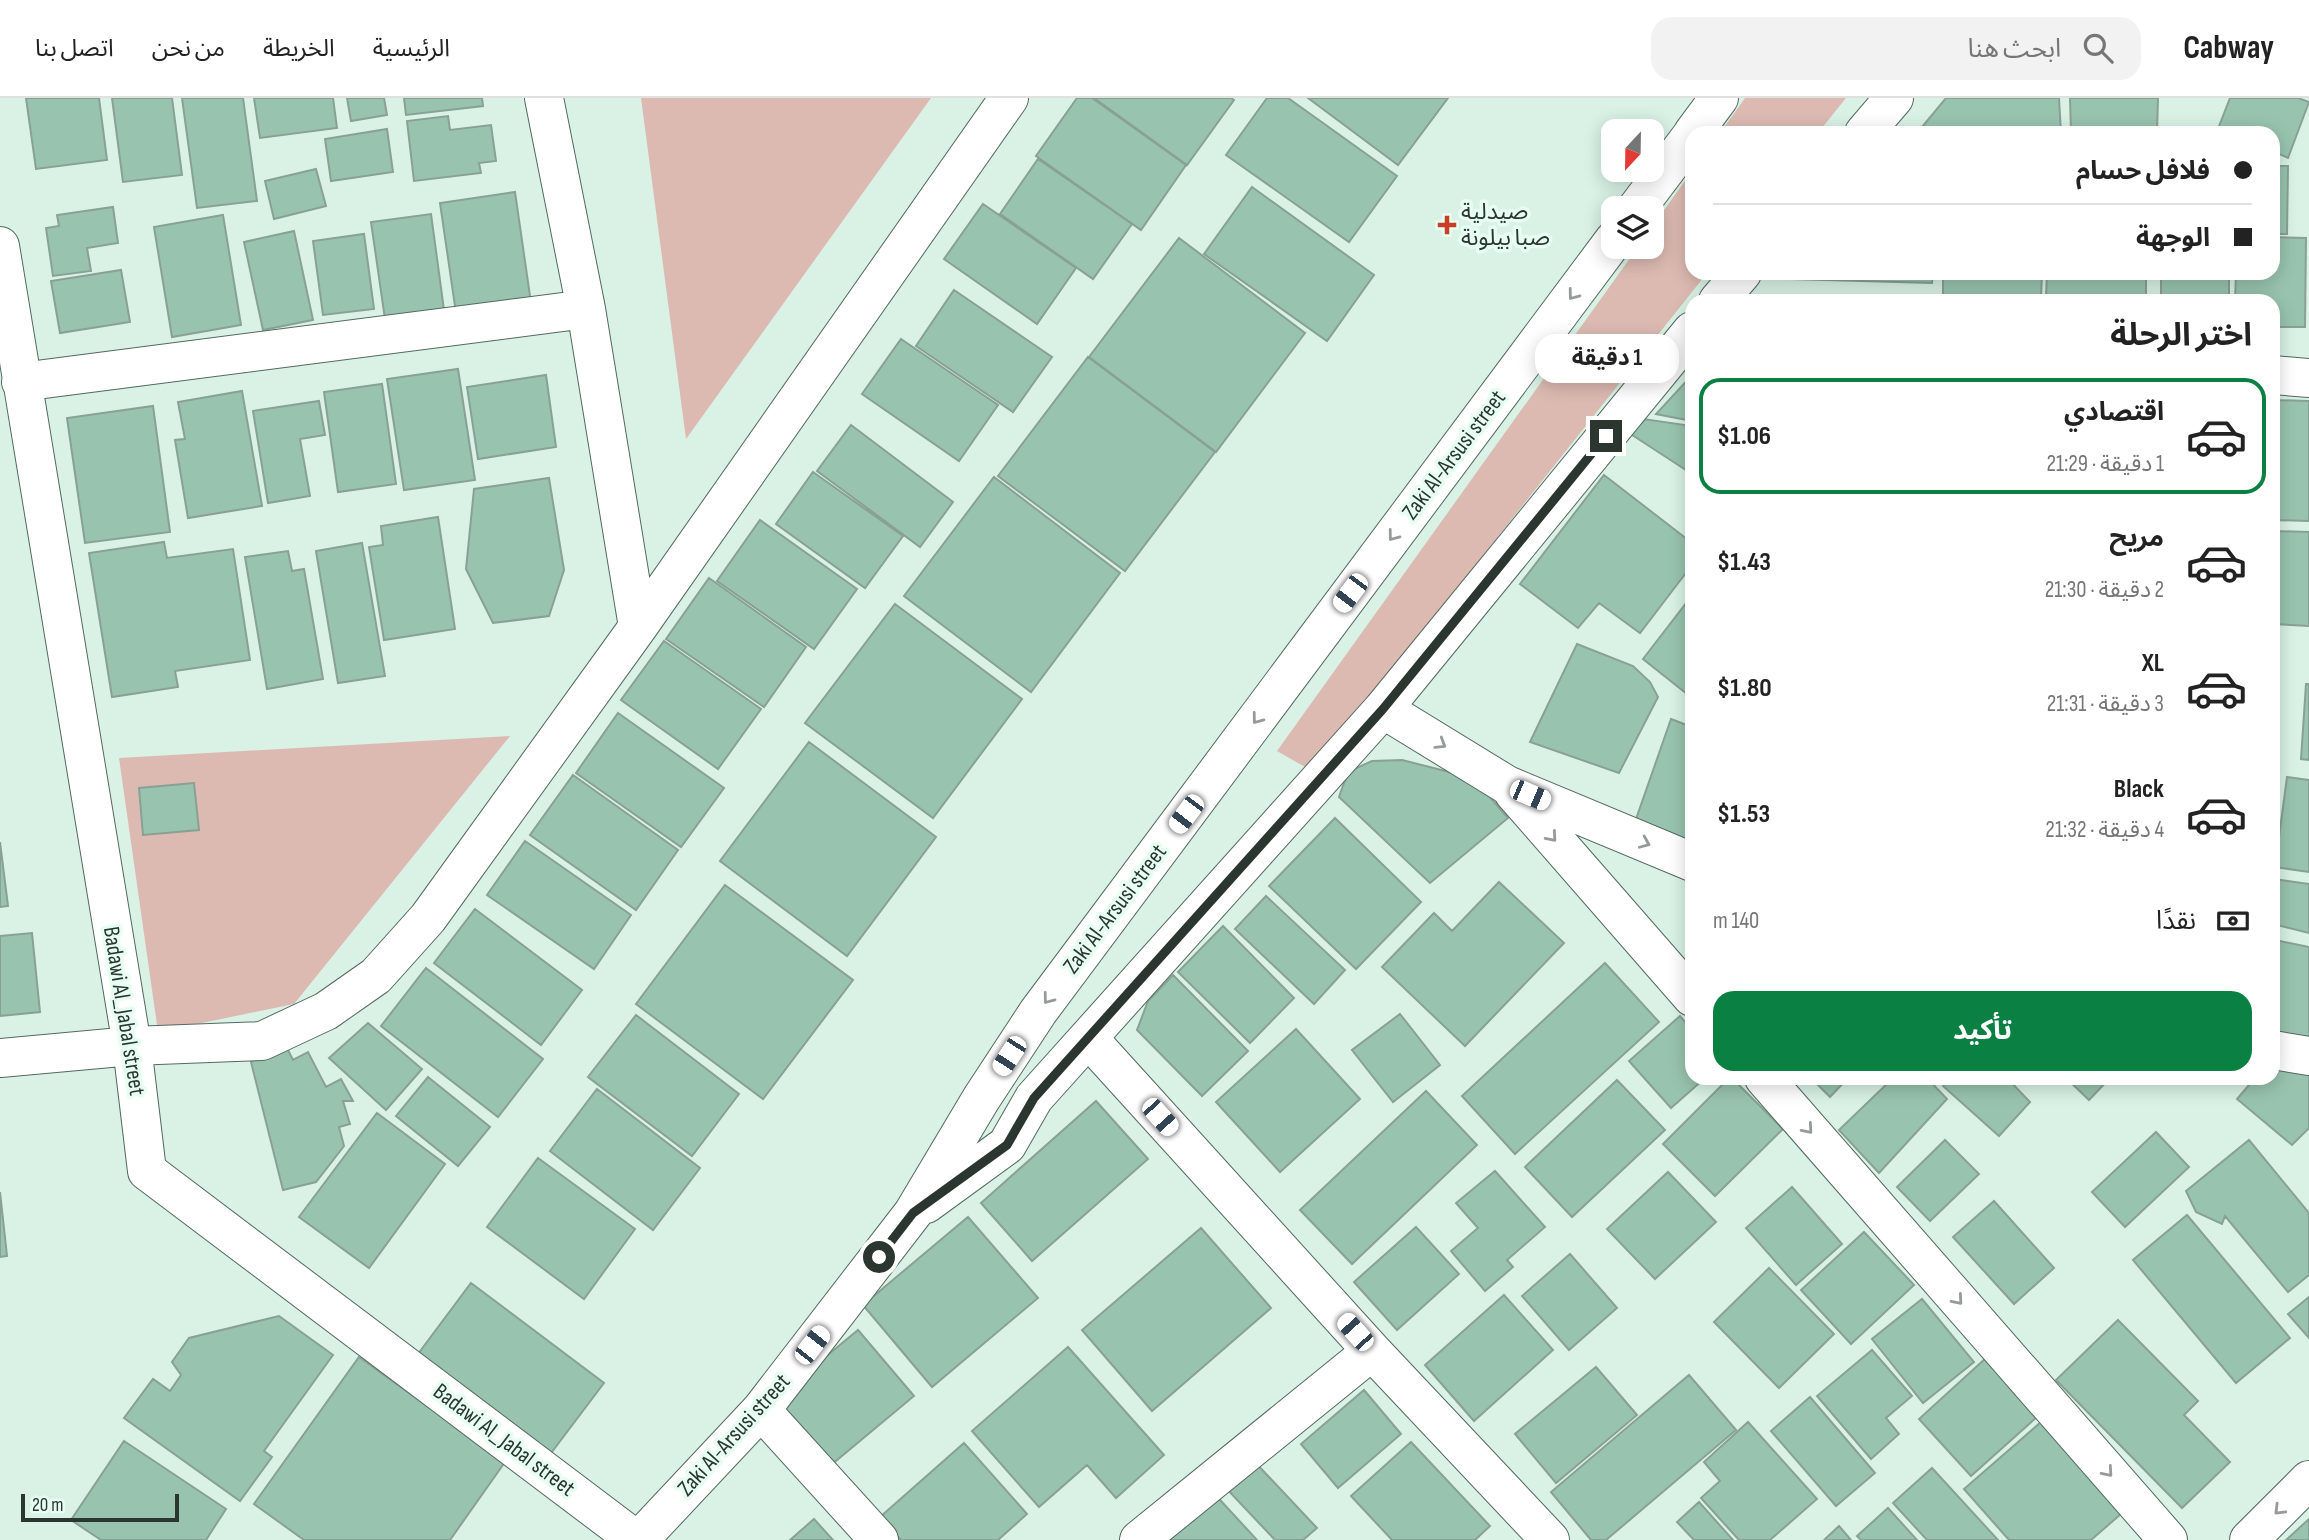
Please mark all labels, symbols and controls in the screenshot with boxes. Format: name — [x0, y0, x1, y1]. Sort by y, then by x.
search box — [1651, 17, 2141, 80]
text: Cabway — [2183, 28, 2274, 68]
icon: search — [2079, 29, 2117, 67]
text: اتصل بنا — [35, 34, 114, 63]
text: من نحن — [152, 34, 225, 63]
text: الخريطة — [263, 34, 335, 63]
text: الرئيسية — [373, 34, 450, 63]
text: ابحث هنا — [1967, 34, 2061, 65]
north arrow — [1601, 119, 1664, 182]
map controls — [1601, 119, 1664, 259]
text: فلافل حسام — [2076, 156, 2210, 187]
button: layers — [1601, 196, 1664, 259]
place label: صيدلية صبا بيلونة — [1461, 198, 1550, 252]
marker: صيدلية صبا بيلونة — [1439, 217, 1455, 233]
text: الوجهة — [2136, 223, 2210, 254]
one-way arrow — [1568, 287, 1581, 300]
text: اختر الرحلة — [2110, 316, 2252, 355]
callout: 1 دقيقة — [1534, 334, 1678, 384]
text: 1 دقيقة — [1572, 344, 1642, 372]
street label: Zaki Al-Arsusi street — [1396, 385, 1512, 525]
text: اقتصادي — [2064, 397, 2164, 428]
icon: car — [2185, 405, 2248, 468]
route end — [1590, 420, 1622, 452]
text: $1.06 — [1717, 421, 1771, 452]
text: 1 دقيقة · 21:29 — [2046, 450, 2164, 478]
text: مريح — [2109, 523, 2164, 554]
one-way arrow — [1388, 528, 1401, 541]
icon: car — [2185, 531, 2248, 594]
text: $1.43 — [1717, 547, 1771, 578]
car — [1329, 570, 1372, 616]
text: 2 دقيقة · 21:30 — [2045, 576, 2164, 604]
text: XL — [2142, 648, 2164, 679]
icon: car — [2185, 657, 2248, 720]
text: $1.80 — [1717, 673, 1772, 704]
text: 3 دقيقة · 21:31 — [2047, 690, 2164, 718]
one-way arrow — [1252, 711, 1265, 723]
one-way arrow — [1433, 736, 1446, 749]
text: Black — [2114, 774, 2164, 805]
car — [1507, 777, 1554, 813]
icon: car — [2185, 783, 2248, 846]
car — [1165, 791, 1208, 837]
text: $1.53 — [1717, 799, 1770, 830]
text: 4 دقيقة · 21:32 — [2045, 816, 2164, 844]
one-way arrow — [1544, 828, 1556, 841]
one-way arrow — [1639, 834, 1651, 848]
street label: Zaki Al-Arsusi street — [1057, 839, 1173, 979]
icon: cash — [2214, 902, 2252, 940]
text: نقدًا — [2156, 906, 2196, 937]
text: 140 m — [1713, 907, 1759, 935]
street label: Badawi Al_Jabal street — [97, 925, 151, 1097]
one-way arrow — [1043, 991, 1056, 1004]
button: تأكيد — [1713, 991, 2252, 1071]
car — [989, 1033, 1030, 1079]
car — [1139, 1094, 1182, 1140]
one-way arrow — [1800, 1121, 1813, 1134]
route start — [863, 1241, 895, 1273]
one-way arrow — [1950, 1292, 1962, 1305]
car — [1334, 1309, 1377, 1355]
car — [791, 1322, 834, 1368]
street label: Zaki Al-Arsusi street — [672, 1368, 796, 1502]
street label: Badawi Al_Jabal street — [427, 1377, 581, 1503]
one-way arrow — [2100, 1463, 2112, 1476]
scale bar — [21, 1491, 178, 1523]
text: 20 m — [32, 1494, 64, 1517]
one-way arrow — [2274, 1502, 2287, 1515]

